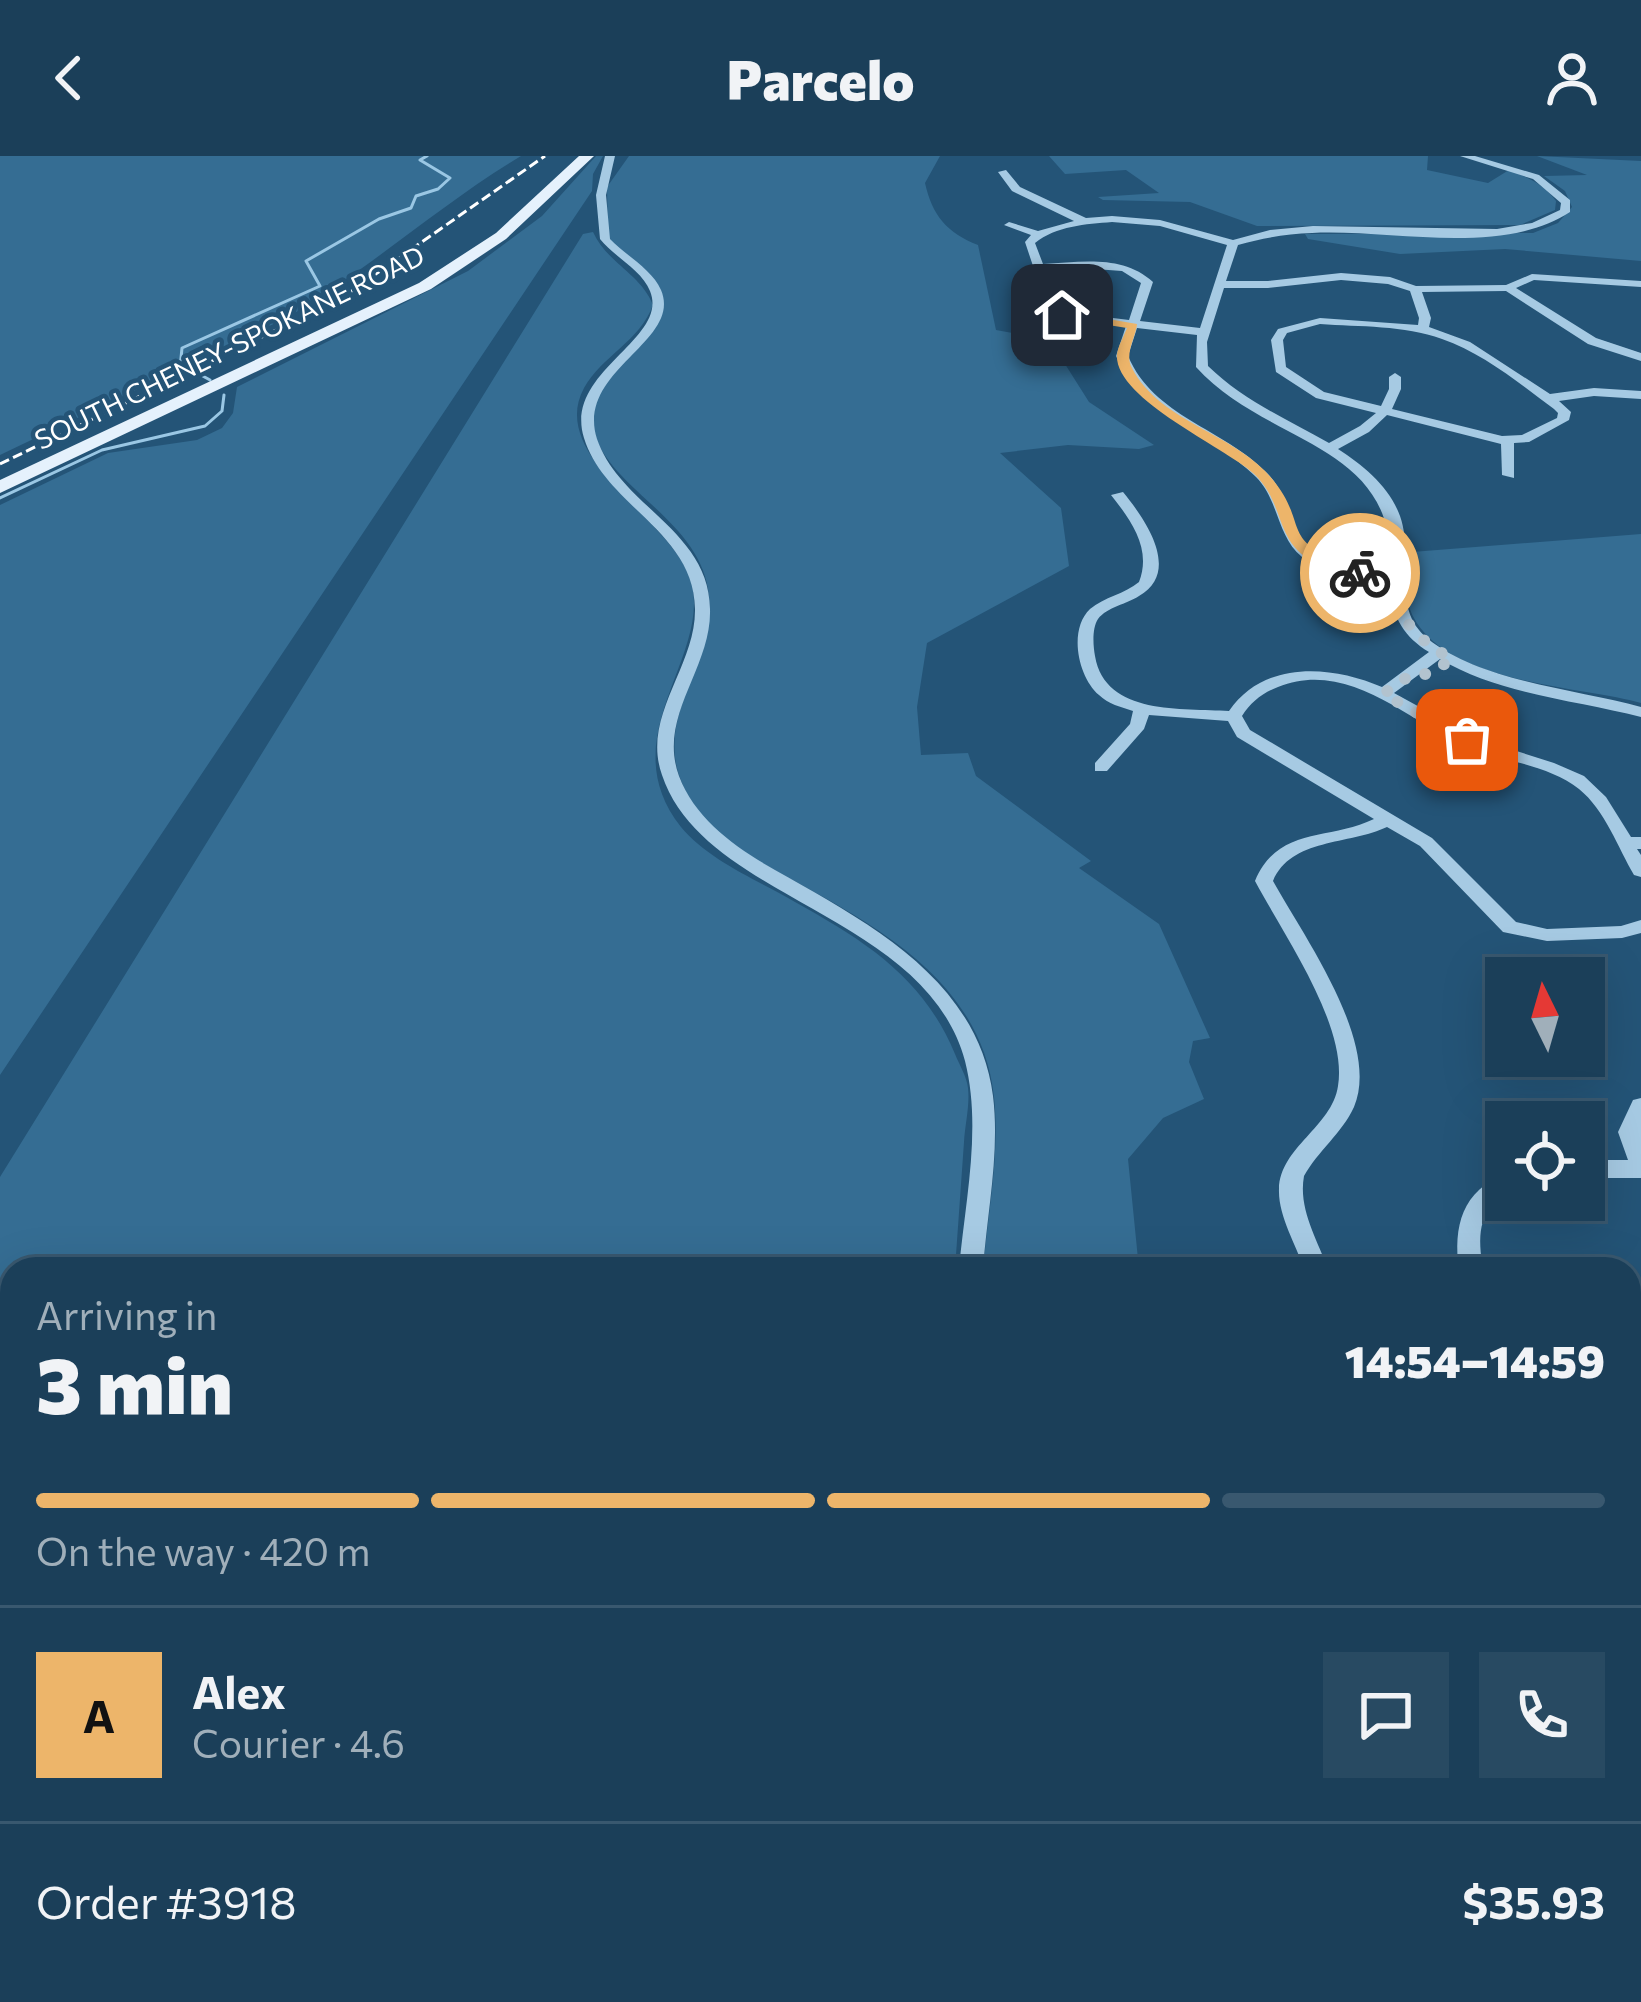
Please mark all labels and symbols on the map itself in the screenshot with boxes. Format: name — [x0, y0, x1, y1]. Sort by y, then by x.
street label: SOUTH CHENEY-SPOKANE ROAD — [29, 238, 429, 456]
pin — [1011, 264, 1113, 366]
courier — [1300, 513, 1420, 633]
pin — [1416, 689, 1518, 791]
north arrow — [1485, 957, 1605, 1077]

